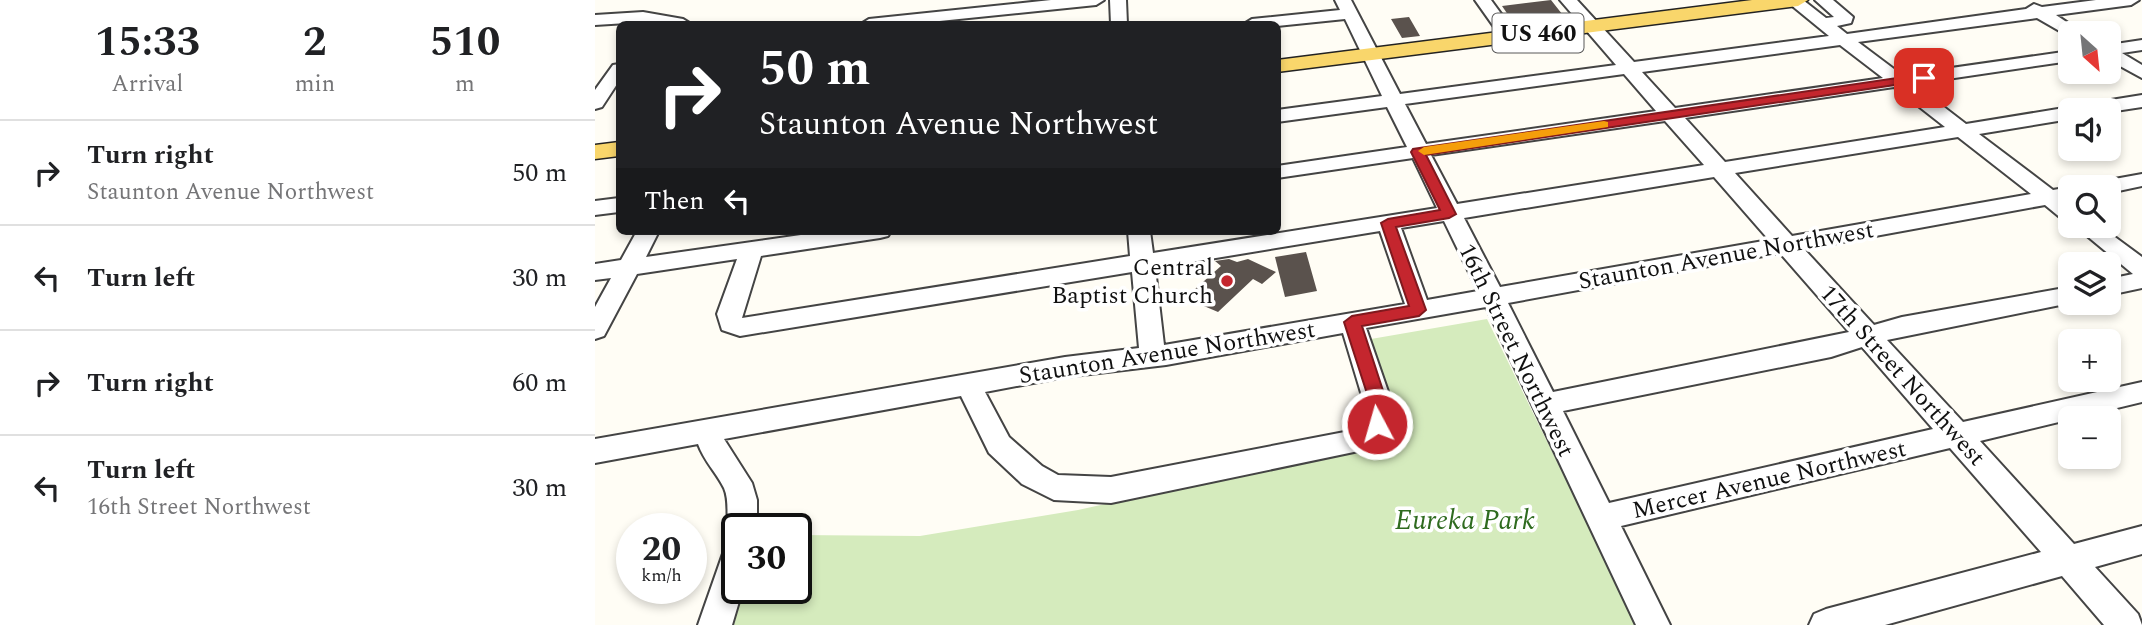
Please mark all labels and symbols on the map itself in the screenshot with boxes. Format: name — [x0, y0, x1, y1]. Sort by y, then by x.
road number: US 460 — [1493, 14, 1583, 52]
north arrow — [2058, 21, 2121, 84]
pin — [1894, 48, 1954, 108]
street label: Staunton Avenue Northwest — [1576, 212, 1877, 300]
street label: 16th Street Northwest — [1449, 238, 1583, 463]
place label: Central Baptist Church — [1051, 250, 1213, 314]
marker: Central Baptist Church — [1219, 273, 1235, 289]
street label: 17th Street Northwest — [1811, 277, 1994, 475]
street label: Staunton Avenue Northwest — [1016, 312, 1318, 394]
position arrow — [1340, 387, 1414, 461]
street label: Mercer Avenue Northwest — [1629, 431, 1910, 529]
park label: Eureka Park — [1395, 499, 1535, 542]
speed limit sign: 30 — [721, 513, 812, 604]

